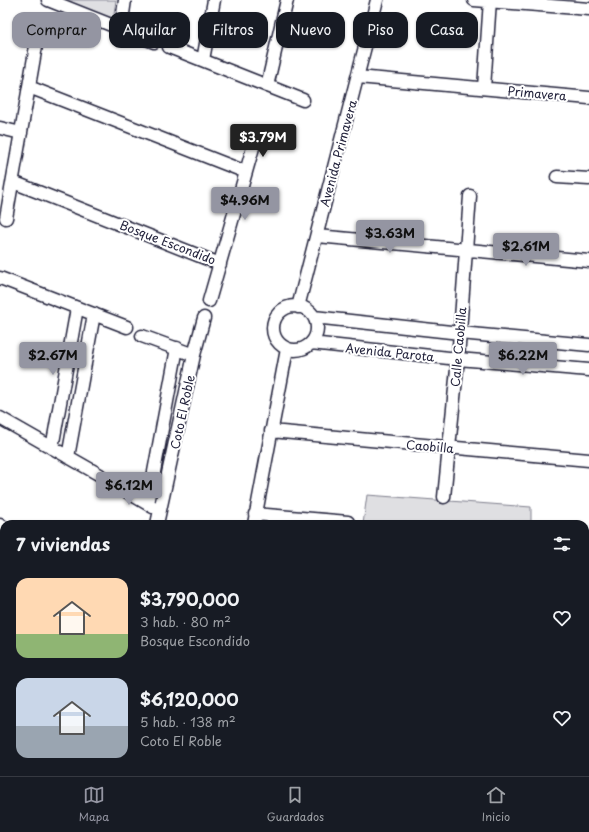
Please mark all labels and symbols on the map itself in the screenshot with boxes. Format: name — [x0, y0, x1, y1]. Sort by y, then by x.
street label: Primavera — [507, 81, 568, 105]
street label: Avenida Primavera — [315, 97, 361, 208]
pin: $3.79M — [230, 124, 296, 158]
pin: $4.96M — [212, 187, 278, 221]
street label: Bosque Escondido — [117, 215, 219, 269]
pin: $3.63M — [357, 220, 423, 254]
pin: $2.61M — [493, 233, 559, 267]
street label: Calle Caobilla — [446, 306, 470, 388]
street label: Avenida Parota — [345, 338, 436, 366]
pin: $2.67M — [20, 342, 86, 376]
pin: $6.22M — [490, 342, 556, 376]
street label: Coto El Roble — [165, 373, 199, 451]
street label: Caobilla — [405, 435, 455, 457]
pin: $6.12M — [96, 472, 162, 506]

